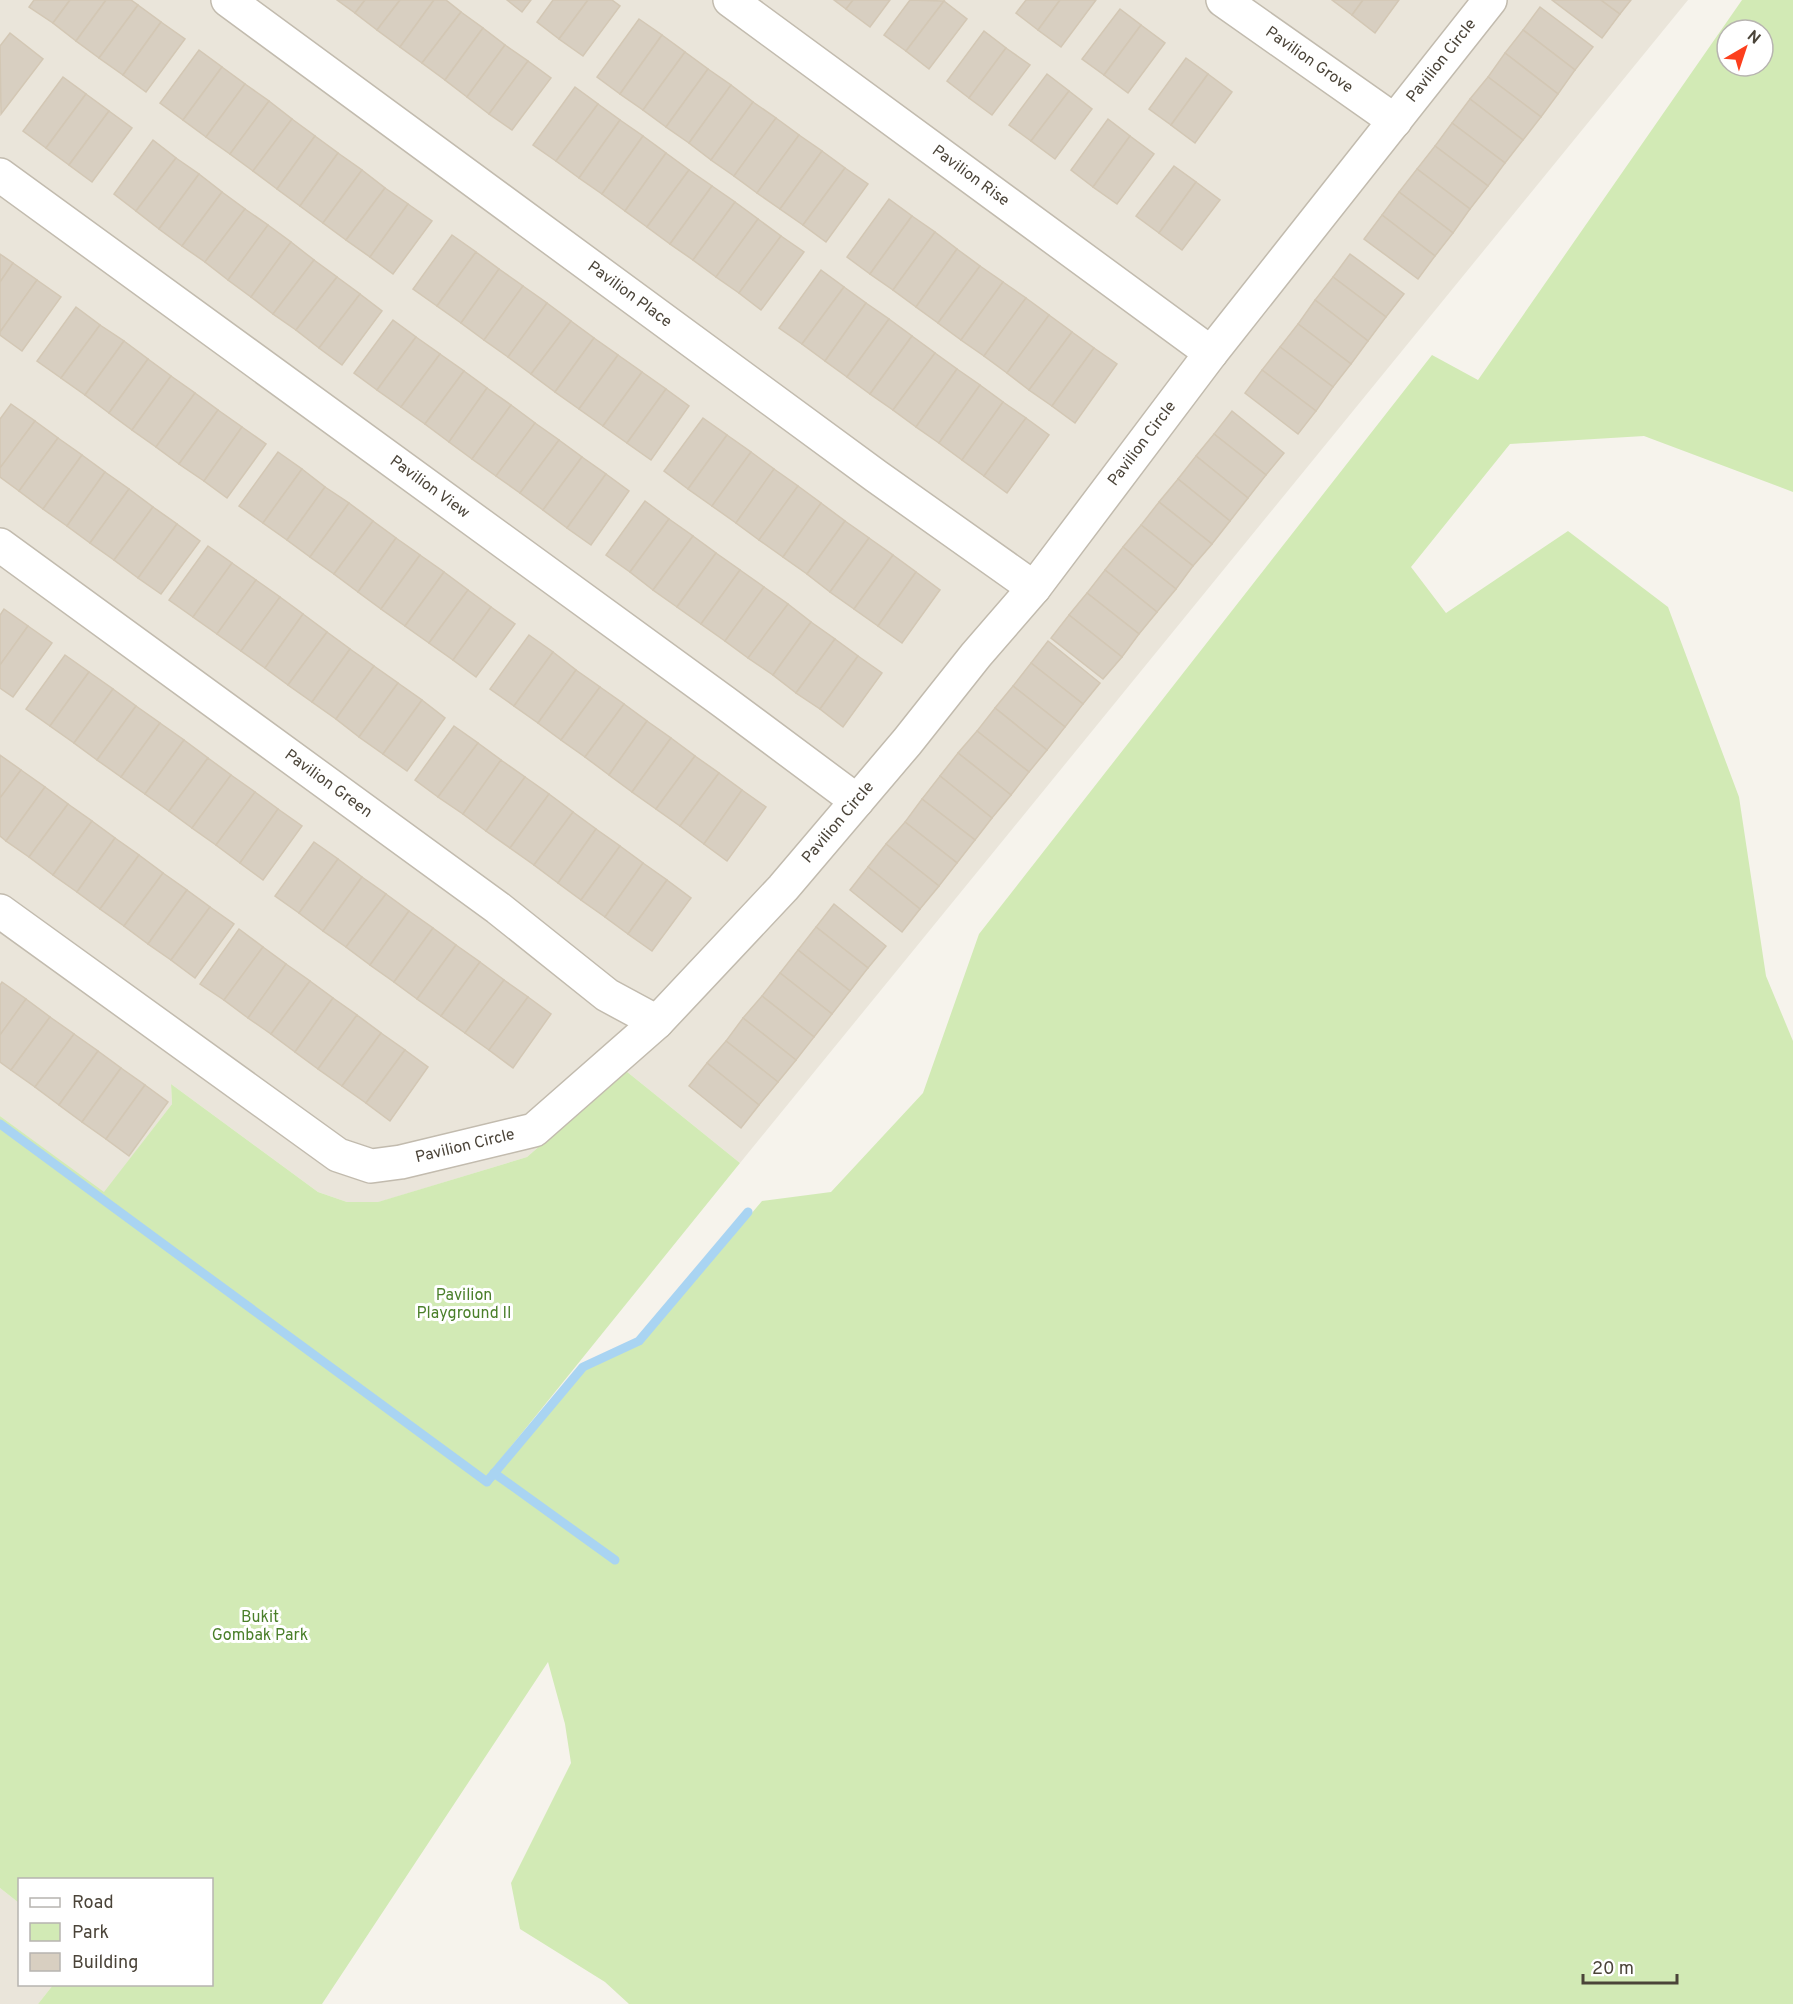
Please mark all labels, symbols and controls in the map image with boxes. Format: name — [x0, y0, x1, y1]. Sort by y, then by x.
street label: Pavilion Circle — [1403, 15, 1481, 107]
north arrow — [1715, 18, 1775, 78]
street label: Pavilion Grove — [1261, 23, 1357, 98]
text: N — [1742, 27, 1764, 49]
street label: Pavilion Rise — [928, 141, 1013, 211]
street label: Pavilion Place — [583, 257, 676, 332]
street label: Pavilion Circle — [1104, 397, 1181, 490]
street label: Pavilion View — [385, 452, 473, 523]
street label: Pavilion Green — [280, 745, 376, 823]
street label: Pavilion Circle — [798, 778, 879, 868]
street label: Pavilion Circle — [414, 1125, 517, 1168]
park label: Pavilion Playground II — [416, 1286, 512, 1324]
park label: Bukit Gombak Park — [212, 1608, 308, 1646]
legend — [18, 1878, 213, 1986]
text: Road — [72, 1892, 114, 1915]
text: Park — [72, 1922, 109, 1945]
scale bar — [1583, 1947, 1678, 1985]
text: Building — [72, 1952, 138, 1975]
text: 20 m — [1592, 1958, 1634, 1981]

